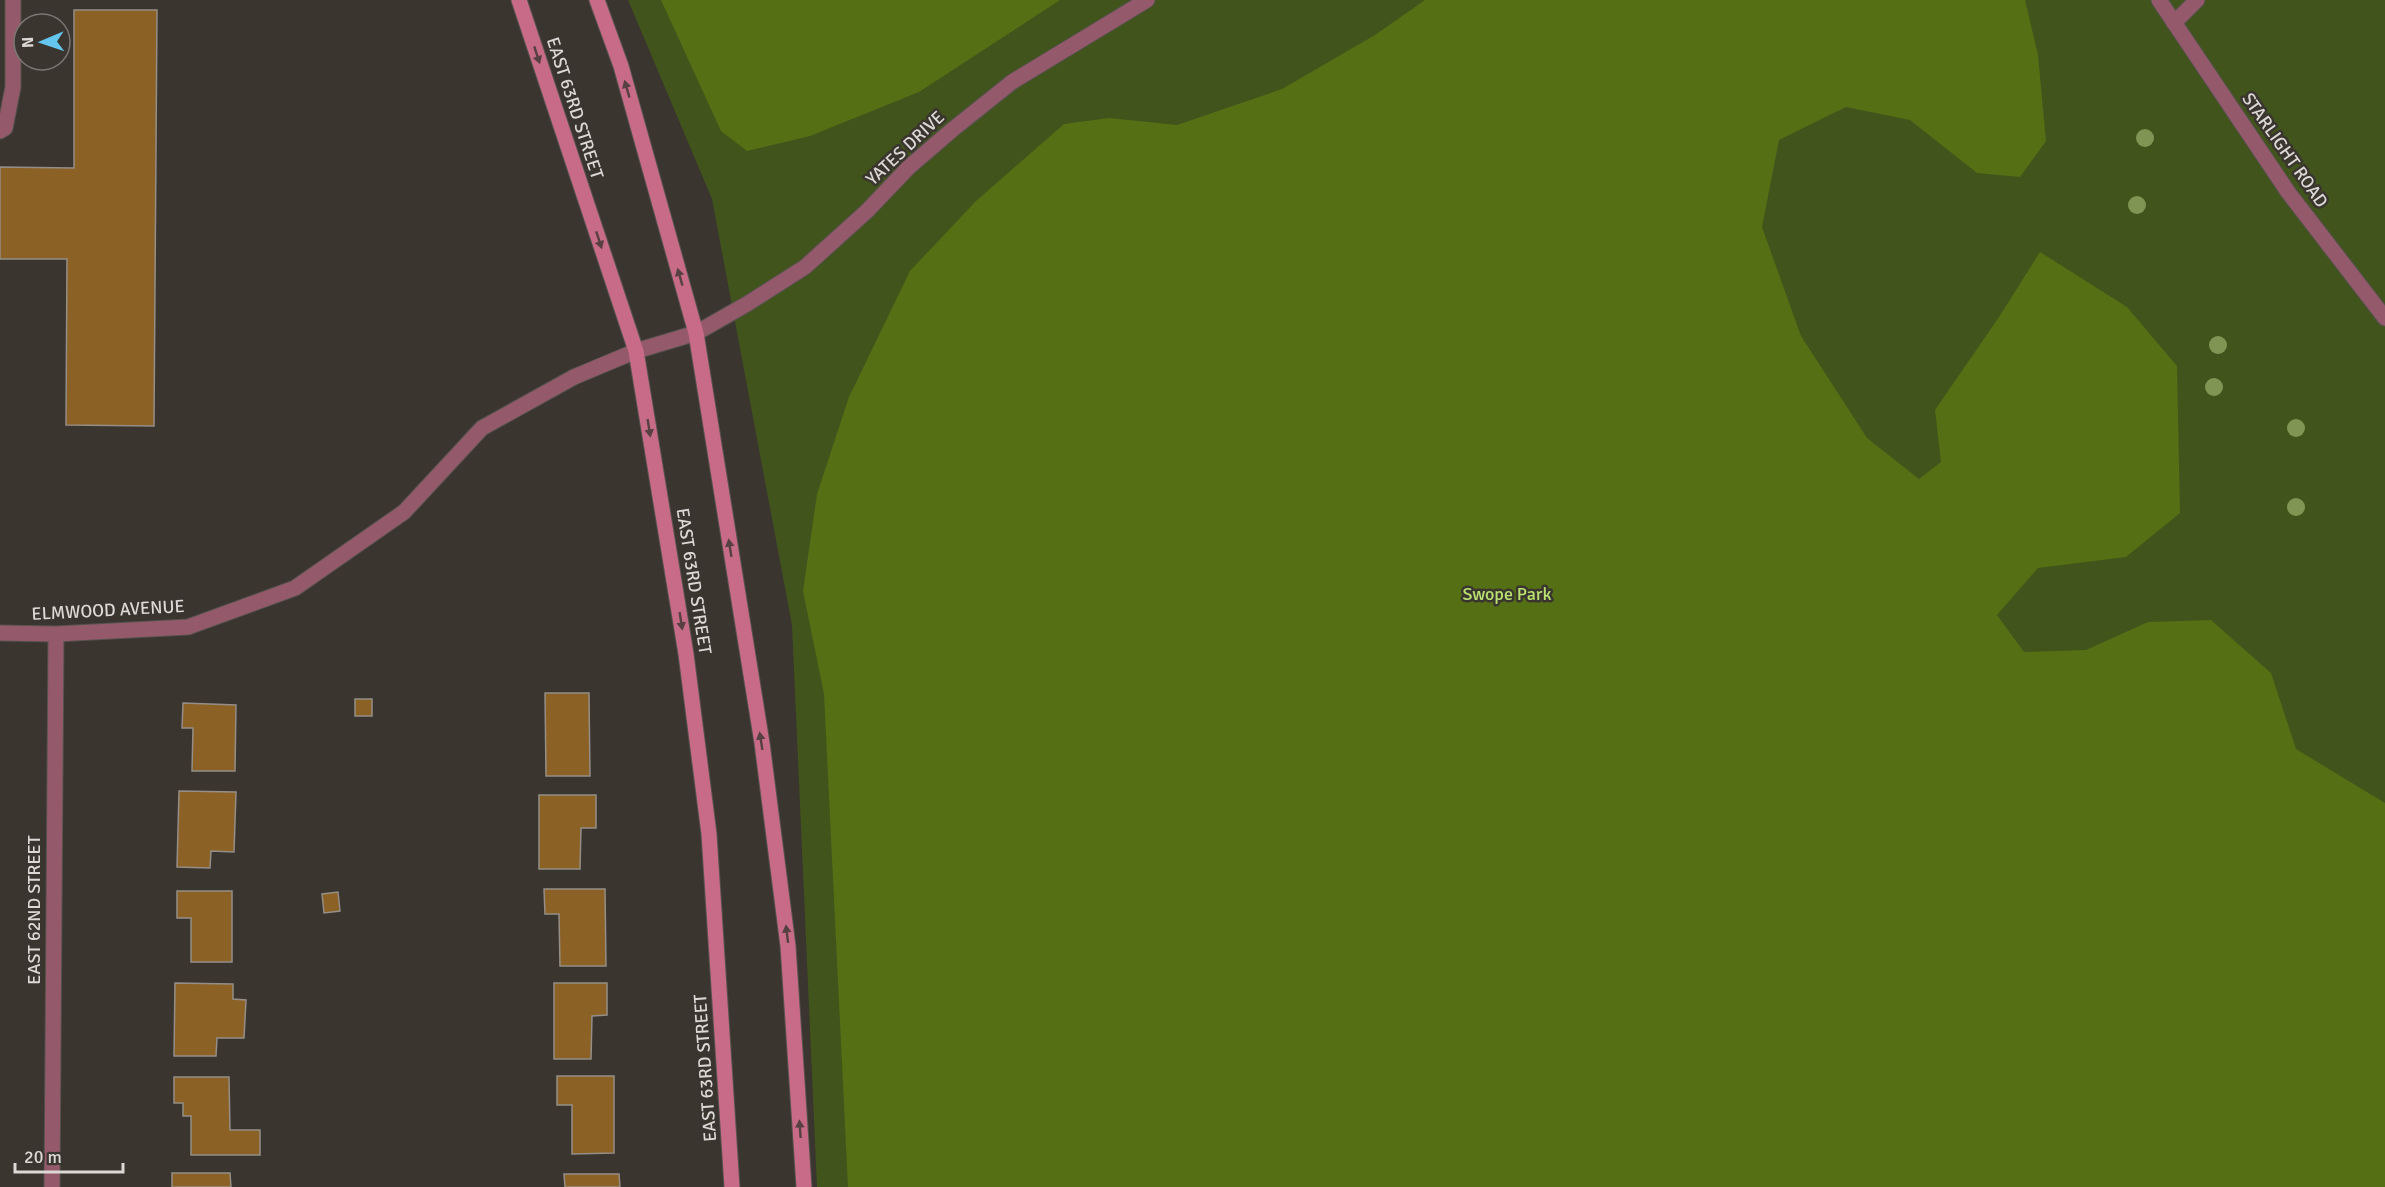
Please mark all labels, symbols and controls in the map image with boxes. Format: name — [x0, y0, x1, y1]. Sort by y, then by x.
north arrow — [12, 12, 72, 72]
street label: EAST 63RD STREET — [542, 34, 608, 182]
text: N — [18, 37, 38, 48]
one-way arrow — [533, 47, 543, 65]
one-way arrow — [622, 80, 631, 98]
street label: STARLIGHT ROAD — [2237, 88, 2333, 212]
street label: YATES DRIVE — [861, 106, 949, 190]
one-way arrow — [595, 232, 604, 250]
one-way arrow — [675, 268, 685, 286]
one-way arrow — [645, 419, 654, 438]
street label: EAST 63RD STREET — [672, 506, 716, 656]
one-way arrow — [726, 539, 735, 558]
park label: Swope Park — [1463, 583, 1551, 605]
street label: ELMWOOD AVENUE — [31, 595, 185, 625]
one-way arrow — [677, 611, 686, 630]
one-way arrow — [757, 731, 766, 750]
street label: EAST 62ND STREET — [23, 835, 45, 985]
one-way arrow — [782, 925, 792, 944]
street label: EAST 63RD STREET — [689, 993, 721, 1143]
one-way arrow — [795, 1119, 805, 1138]
scale bar — [15, 1136, 123, 1174]
text: 20 m — [24, 1146, 62, 1168]

